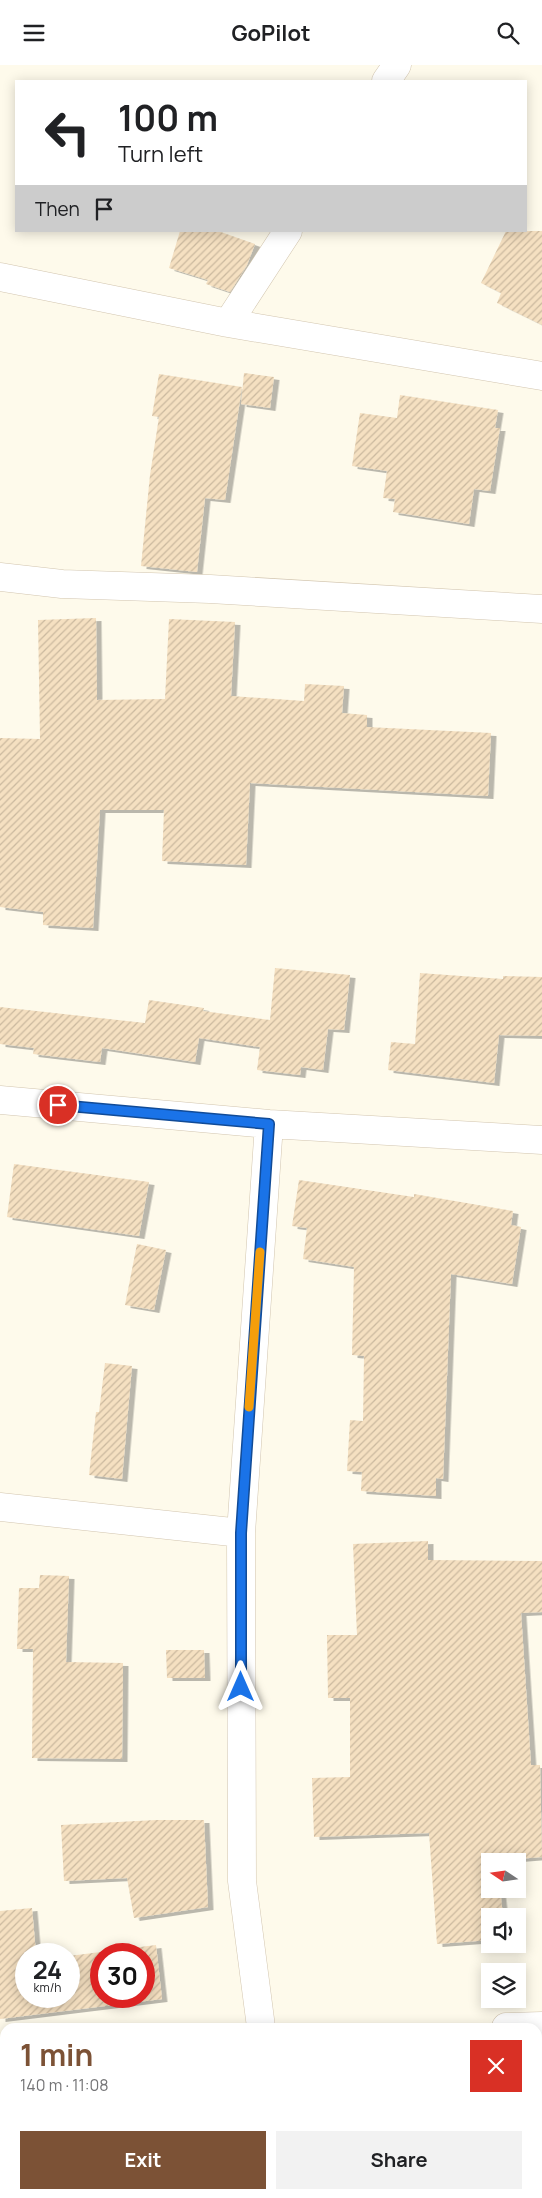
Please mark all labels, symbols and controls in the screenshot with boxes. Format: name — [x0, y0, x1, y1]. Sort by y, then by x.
text: GoPilot — [231, 18, 311, 48]
icon: menu — [20, 19, 48, 47]
icon: search — [494, 19, 522, 47]
text: 100 m — [118, 94, 218, 142]
icon: left — [35, 100, 100, 165]
text: Turn left — [118, 139, 203, 169]
icon: arrive — [90, 195, 118, 223]
text: Then — [35, 196, 80, 222]
pin — [37, 1084, 79, 1126]
icon: arrive — [44, 1091, 72, 1119]
position arrow — [214, 1660, 266, 1712]
north arrow — [481, 1853, 526, 1897]
map controls — [481, 1853, 526, 2008]
button: sound — [481, 1908, 526, 1953]
speed limit sign: 30 — [90, 1943, 155, 2008]
text: 24 — [33, 1952, 62, 1987]
button: layers — [481, 1963, 526, 2008]
text: km/h — [34, 1979, 61, 1996]
text: 1 min — [20, 2034, 93, 2075]
button: close — [470, 2040, 522, 2092]
text: 140 m · 11:08 — [20, 2074, 109, 2096]
button: Exit — [20, 2131, 266, 2189]
button: Share — [276, 2131, 522, 2189]

